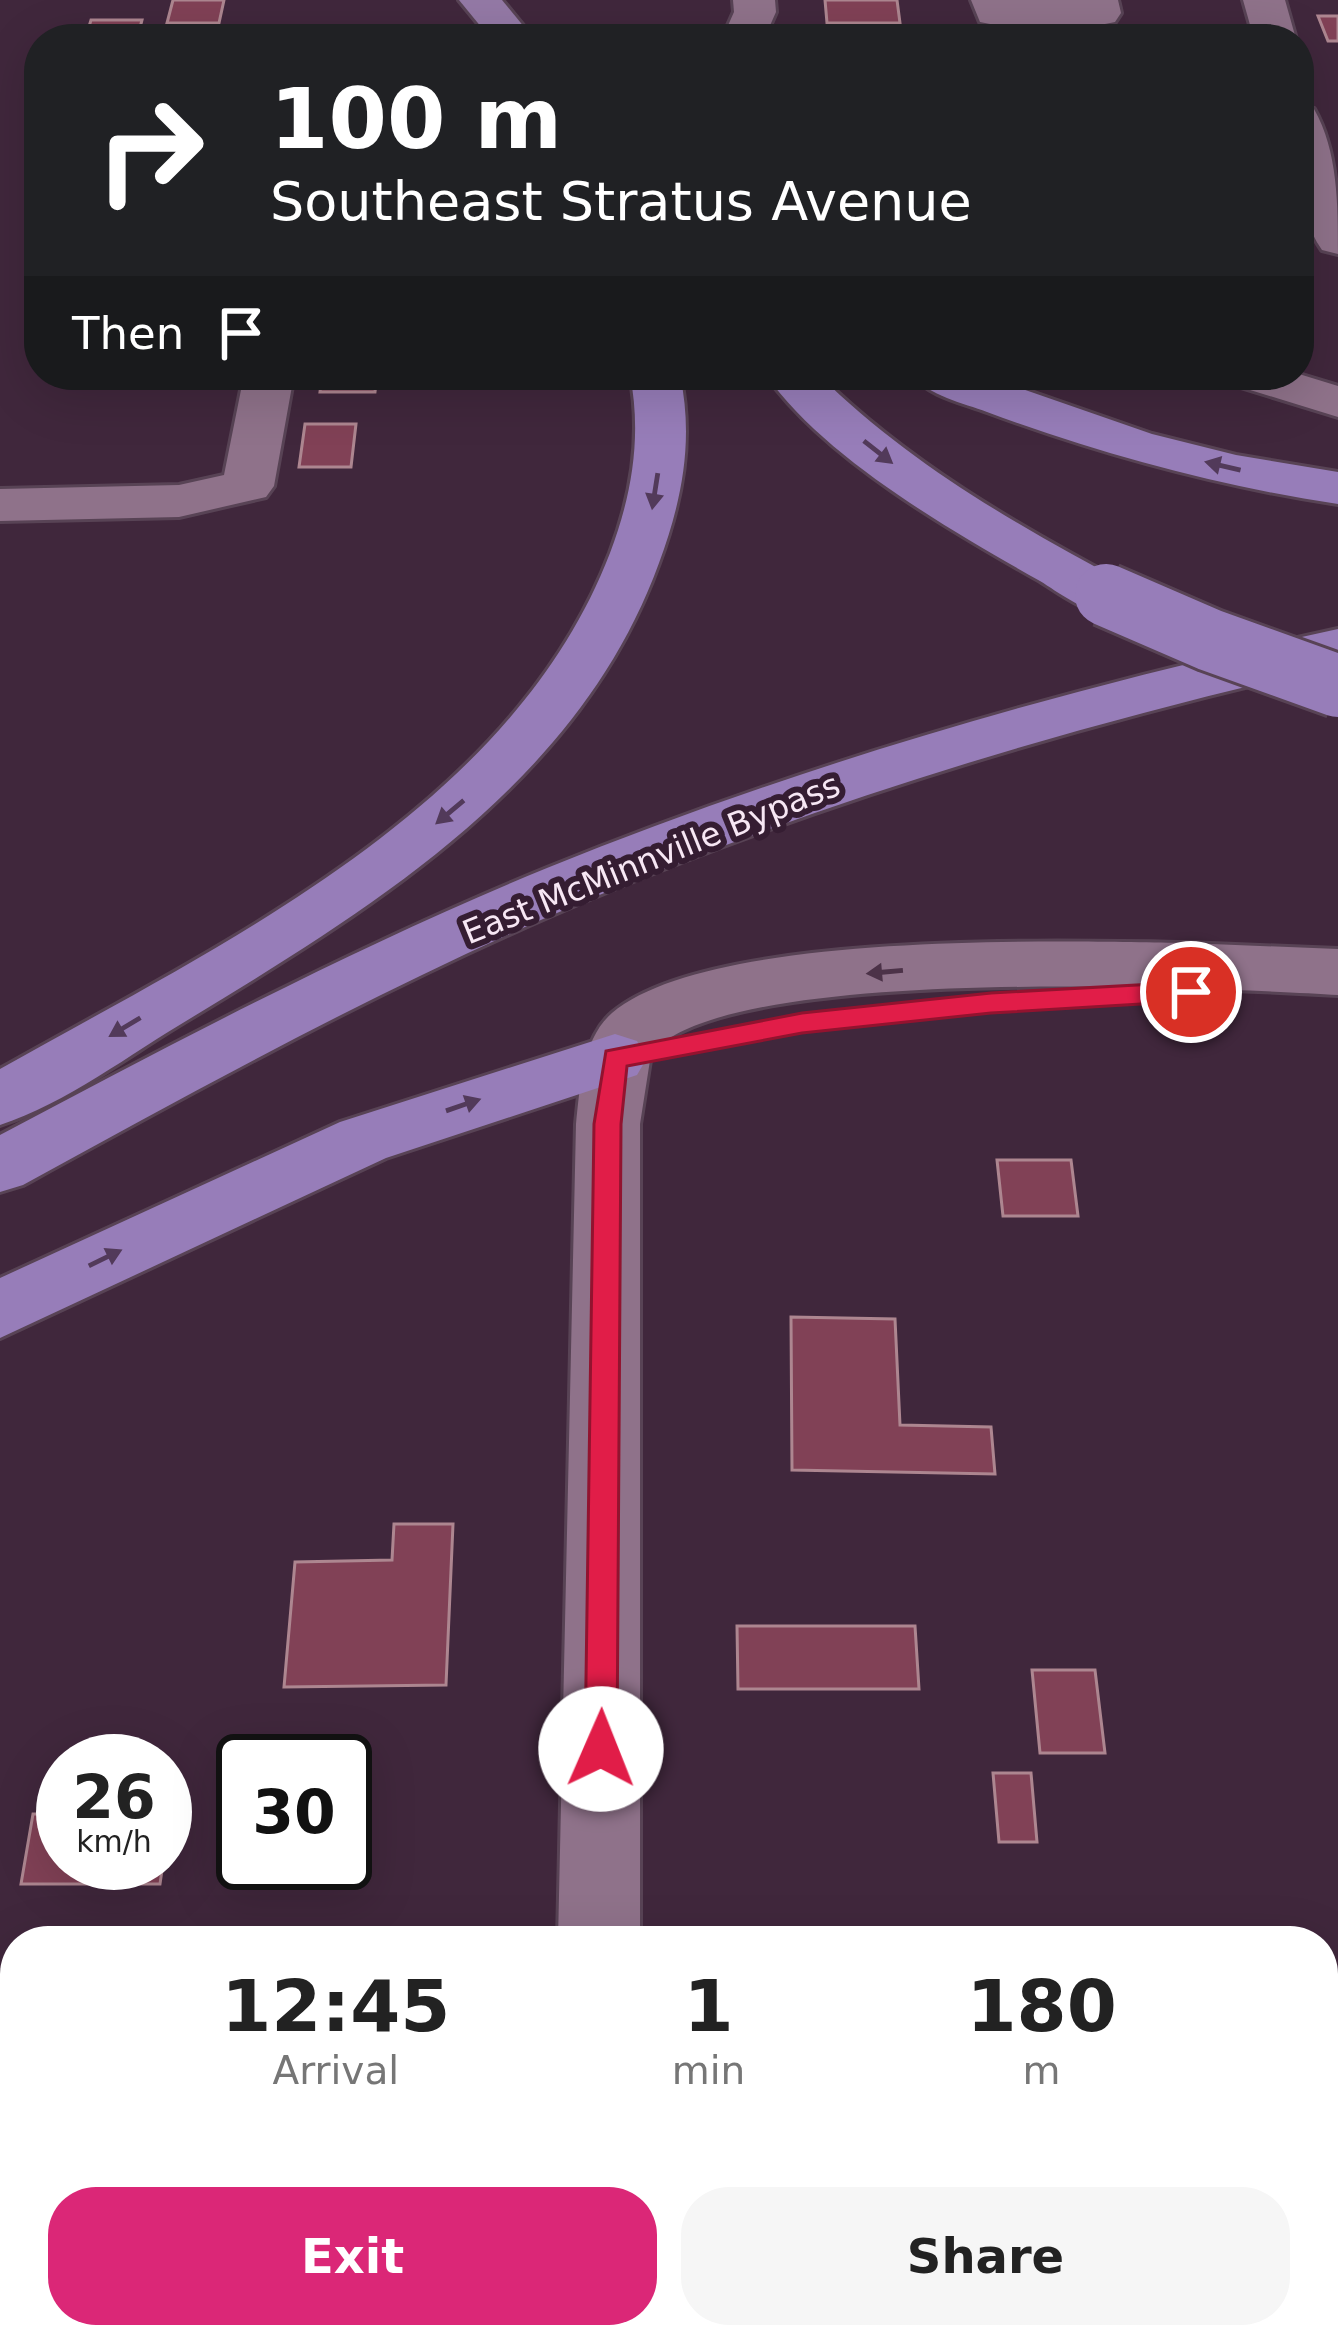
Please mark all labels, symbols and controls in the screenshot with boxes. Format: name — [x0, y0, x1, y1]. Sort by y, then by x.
text: 100 m — [270, 70, 562, 168]
icon: right — [72, 72, 228, 228]
text: Southeast Stratus Avenue — [270, 170, 972, 233]
icon: arrive — [208, 300, 274, 366]
text: Then — [72, 307, 184, 360]
one-way arrow — [862, 440, 894, 464]
one-way arrow — [1205, 456, 1242, 475]
one-way arrow — [645, 473, 664, 510]
street label: East McMinnville Bypass — [457, 765, 845, 952]
one-way arrow — [435, 799, 465, 825]
pin — [1140, 941, 1242, 1043]
icon: arrive — [1158, 959, 1224, 1025]
one-way arrow — [866, 963, 903, 982]
one-way arrow — [108, 1016, 142, 1037]
one-way arrow — [445, 1094, 482, 1113]
one-way arrow — [88, 1248, 123, 1268]
position arrow — [538, 1686, 664, 1812]
speed limit sign: 30 — [216, 1734, 372, 1890]
text: 26 — [72, 1762, 156, 1832]
text: km/h — [76, 1824, 152, 1859]
text: 12:45 — [221, 1964, 450, 2048]
text: 1 — [683, 1964, 733, 2048]
text: 180 — [966, 1964, 1117, 2048]
text: Arrival — [272, 2048, 399, 2093]
text: min — [672, 2048, 745, 2093]
text: m — [1023, 2048, 1061, 2093]
button: Exit — [48, 2187, 657, 2325]
button: Share — [681, 2187, 1290, 2325]

